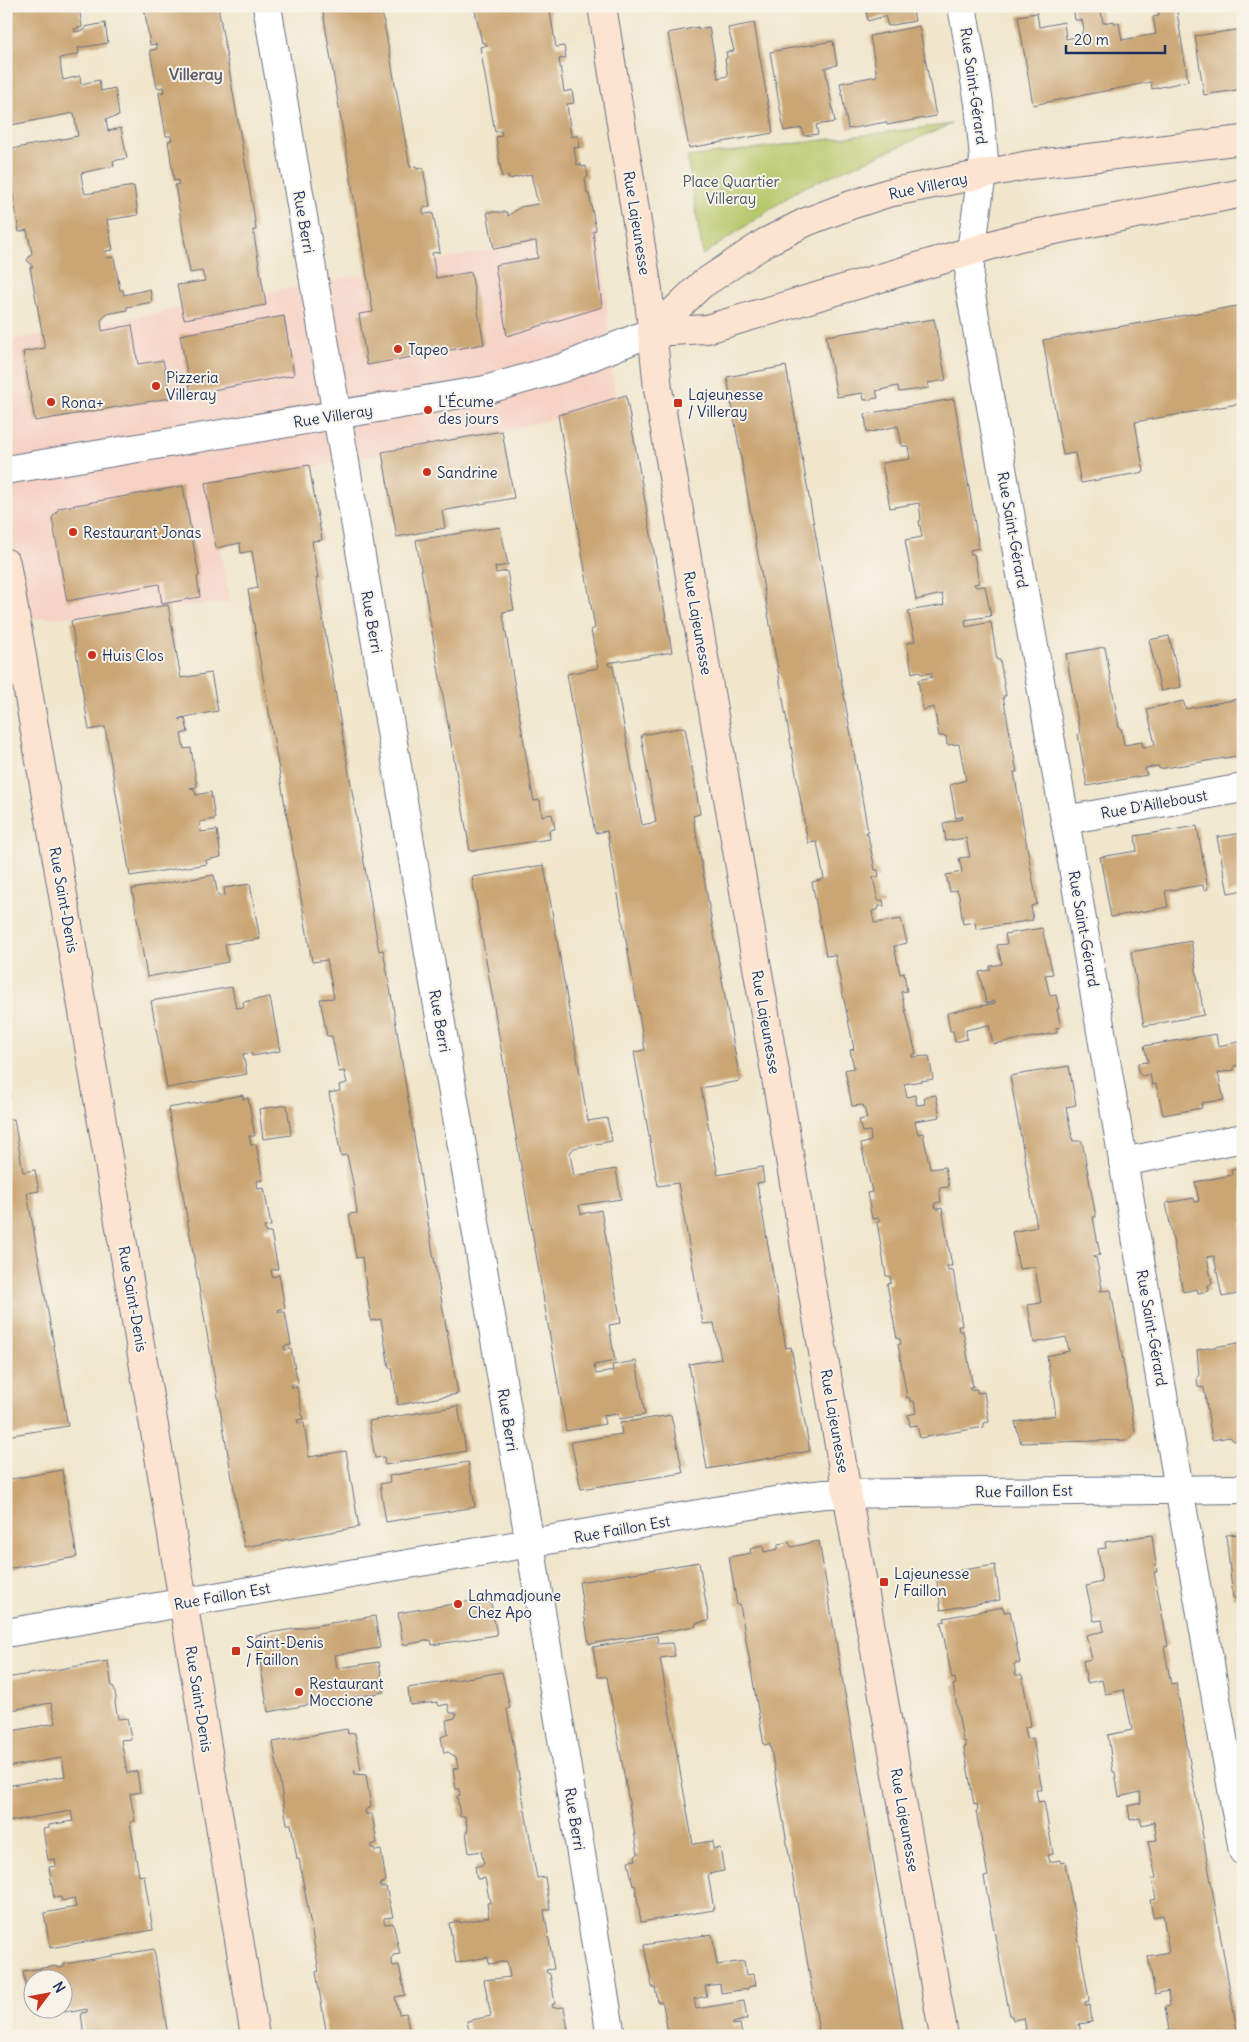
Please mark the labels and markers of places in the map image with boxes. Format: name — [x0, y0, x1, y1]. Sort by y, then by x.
place label: Tapeo — [408, 340, 449, 359]
marker: Tapeo — [392, 343, 404, 355]
place label: Pizzeria Villeray — [166, 368, 219, 404]
marker: Pizzeria Villeray — [150, 380, 162, 392]
place label: Lajeunesse / Villeray — [688, 385, 763, 421]
place label: L'Écume des jours — [438, 392, 499, 428]
place label: Rona+ — [61, 393, 104, 412]
marker: Rona+ — [45, 396, 57, 408]
marker: Lajeunesse / Villeray — [672, 397, 684, 409]
marker: L'Écume des jours — [422, 404, 434, 416]
place label: Sandrine — [437, 463, 498, 482]
marker: Sandrine — [421, 466, 433, 478]
place label: Restaurant Jonas — [83, 523, 201, 542]
marker: Restaurant Jonas — [67, 526, 79, 538]
place label: Huis Clos — [102, 646, 164, 665]
marker: Huis Clos — [86, 649, 98, 661]
place label: Lajeunesse / Faillon — [894, 1564, 969, 1600]
marker: Lajeunesse / Faillon — [878, 1576, 890, 1588]
place label: Lahmadjoune Chez Apo — [468, 1586, 561, 1622]
marker: Lahmadjoune Chez Apo — [452, 1598, 464, 1610]
place label: Saint-Denis / Faillon — [246, 1633, 324, 1669]
marker: Saint-Denis / Faillon — [230, 1645, 242, 1657]
place label: Restaurant Moccione — [309, 1674, 384, 1710]
marker: Restaurant Moccione — [293, 1686, 305, 1698]

